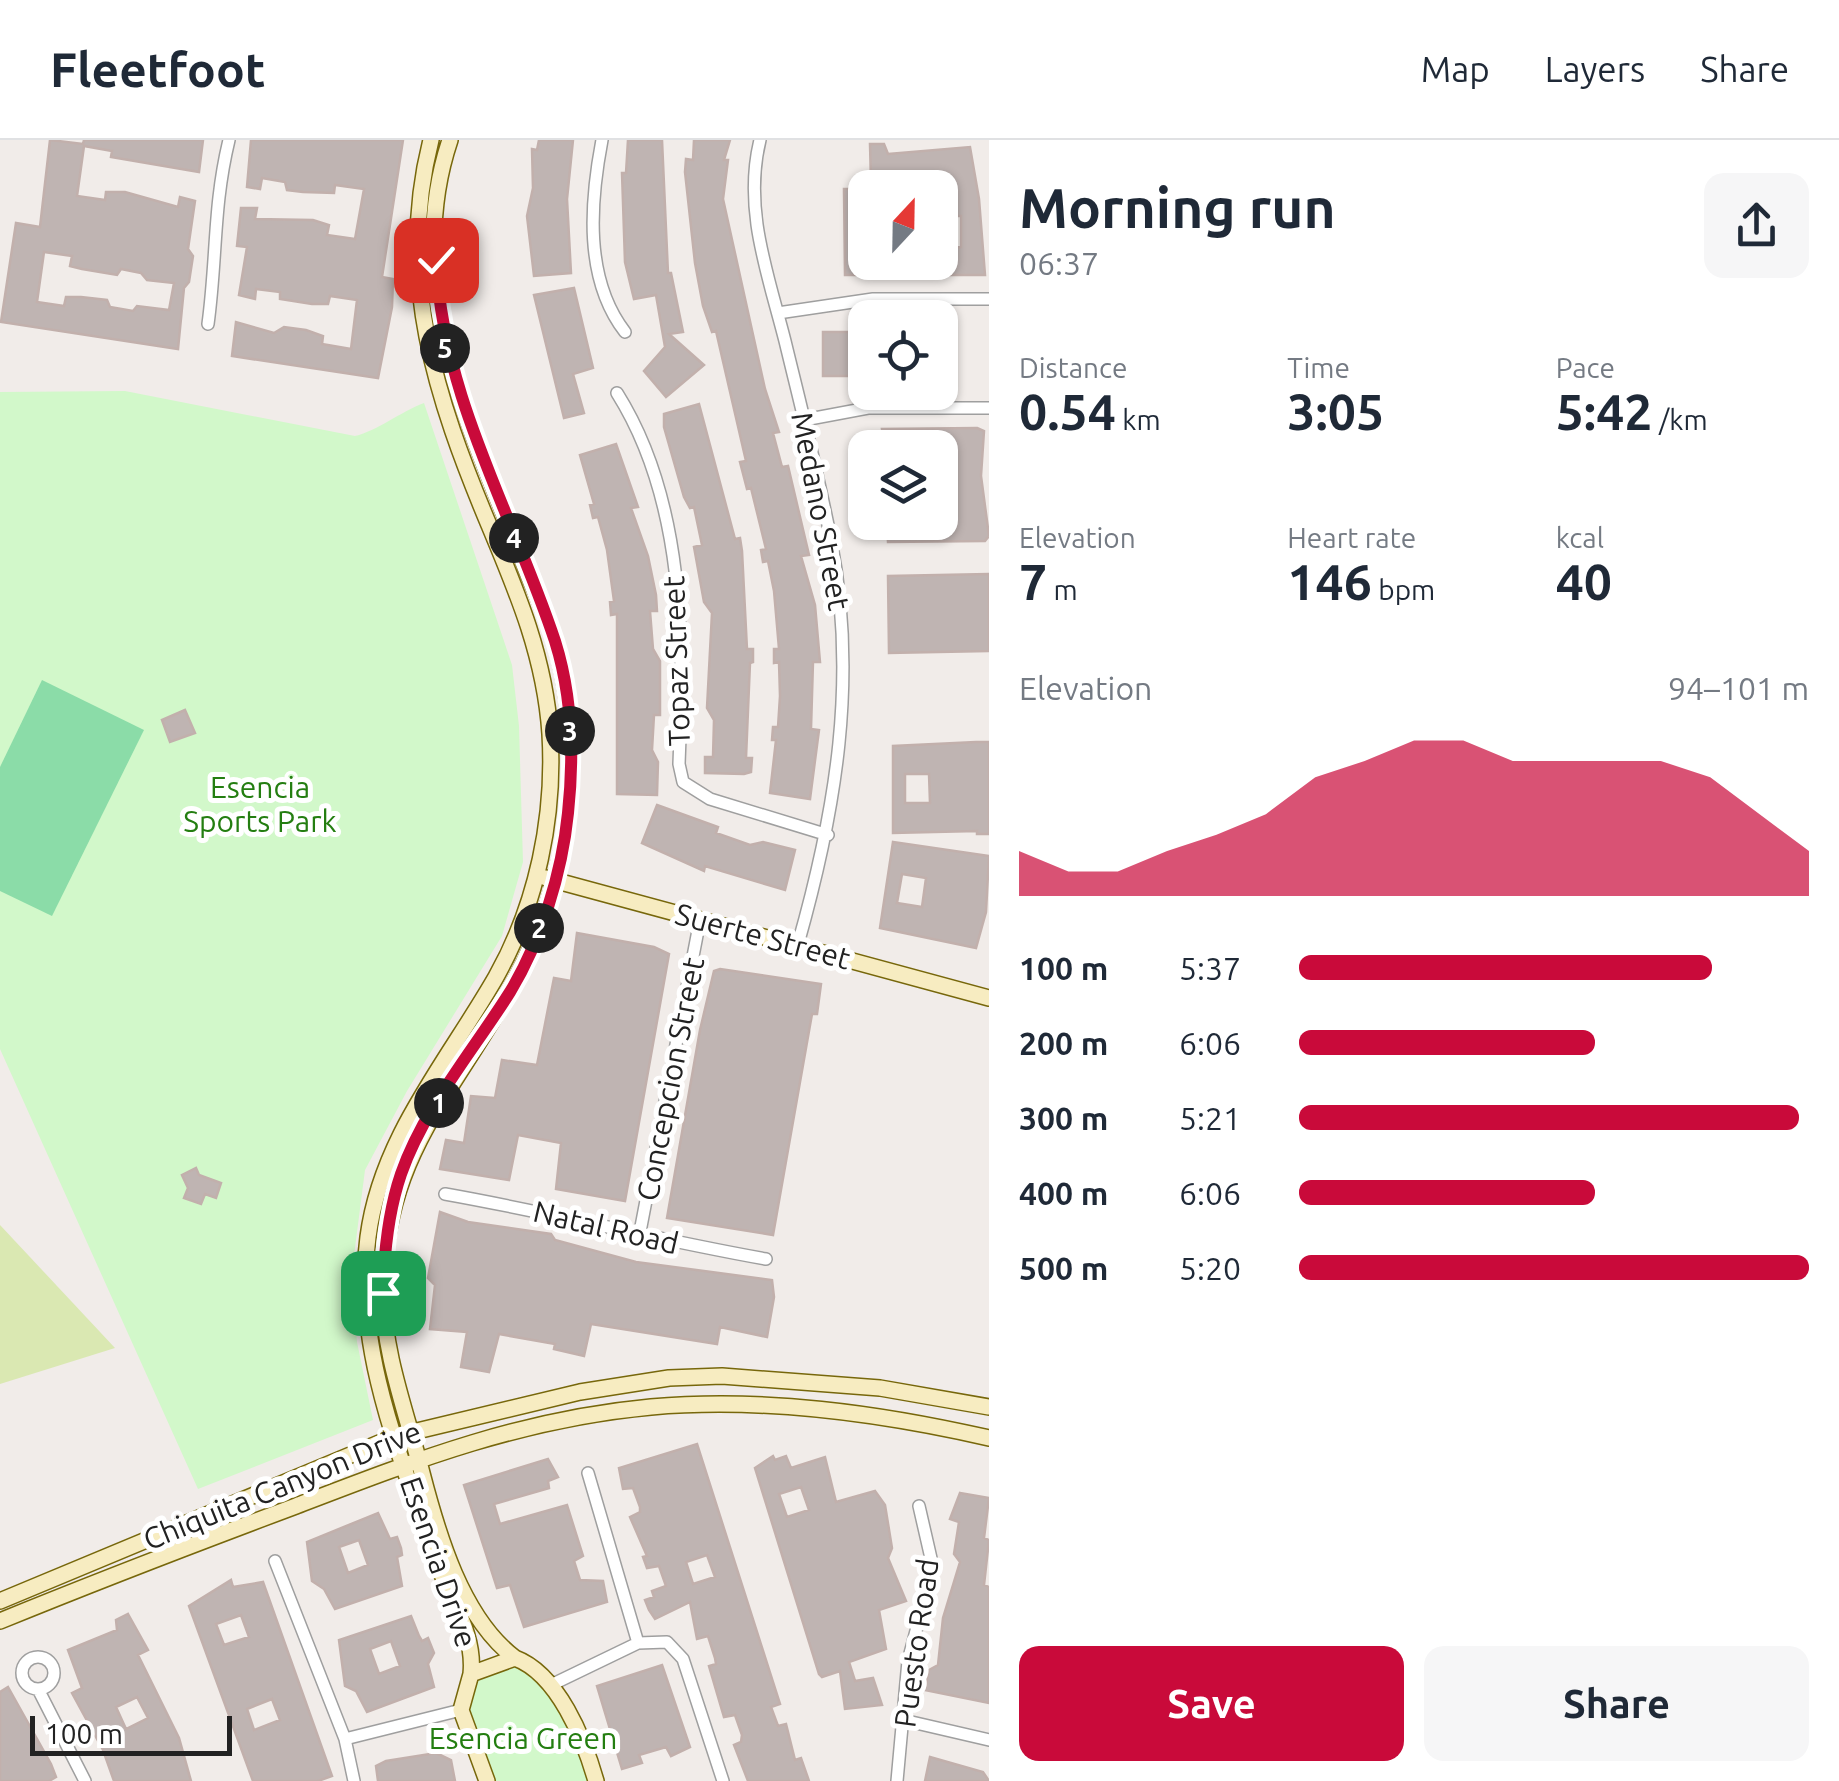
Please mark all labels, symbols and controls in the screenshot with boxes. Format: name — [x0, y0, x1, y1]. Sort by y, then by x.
text: Fleetfoot — [50, 42, 265, 96]
text: Map — [1421, 49, 1490, 89]
text: Layers — [1545, 49, 1645, 89]
text: Share — [1700, 49, 1789, 89]
north arrow — [848, 170, 958, 280]
map controls — [848, 170, 958, 540]
button: share — [1704, 173, 1809, 278]
text: Morning run — [1019, 177, 1336, 238]
pin — [394, 218, 479, 303]
icon: check — [409, 233, 464, 288]
text: 06:37 — [1019, 245, 1099, 281]
button: locate — [848, 300, 958, 410]
pin: 5 — [420, 323, 470, 373]
text: 5 — [437, 332, 453, 363]
text: Distance — [1019, 352, 1127, 383]
text: Time — [1287, 352, 1350, 383]
text: Pace — [1556, 352, 1615, 383]
text: 0.54 — [1019, 383, 1116, 439]
text: 3:05 — [1287, 383, 1384, 439]
text: 5:42 — [1556, 383, 1653, 439]
text: km — [1116, 404, 1161, 435]
text: /km — [1653, 404, 1708, 435]
street label: Medano Street — [785, 409, 857, 613]
button: layers — [848, 430, 958, 540]
pin: 4 — [489, 513, 539, 563]
text: 4 — [506, 522, 522, 553]
text: Elevation — [1019, 522, 1136, 553]
text: Heart rate — [1287, 522, 1416, 553]
text: kcal — [1556, 522, 1604, 553]
text: 7 — [1019, 553, 1047, 609]
text: 146 — [1287, 553, 1372, 609]
text: 40 — [1556, 553, 1612, 609]
text: m — [1047, 574, 1078, 605]
text: bpm — [1372, 574, 1435, 605]
street label: Topaz Street — [656, 575, 696, 747]
text: Elevation — [1019, 670, 1152, 706]
text: 94–101 m — [1668, 670, 1809, 706]
pin: 3 — [545, 706, 595, 756]
text: 3 — [562, 715, 578, 746]
park label: Esencia Sports Park — [183, 770, 337, 838]
street label: Suerte Street — [672, 896, 854, 976]
pin: 2 — [514, 903, 564, 953]
text: 2 — [531, 912, 547, 943]
text: 100 m — [1019, 950, 1108, 986]
text: 5:37 — [1179, 950, 1241, 986]
street label: Concepcion Street — [630, 954, 710, 1204]
text: 200 m — [1019, 1025, 1108, 1061]
text: 6:06 — [1179, 1025, 1241, 1061]
pin: 1 — [414, 1078, 464, 1128]
text: 1 — [431, 1087, 447, 1118]
text: 300 m — [1019, 1100, 1108, 1136]
text: 5:21 — [1179, 1100, 1241, 1136]
text: 400 m — [1019, 1175, 1108, 1211]
text: 6:06 — [1179, 1175, 1241, 1211]
street label: Natal Road — [530, 1194, 682, 1260]
text: 500 m — [1019, 1250, 1108, 1286]
text: 5:20 — [1179, 1250, 1241, 1286]
pin — [341, 1251, 426, 1336]
icon: arrive — [356, 1266, 411, 1321]
street label: Chiquita Canyon Drive — [138, 1414, 426, 1556]
street label: Esencia Drive — [394, 1472, 484, 1652]
street label: Puesto Road — [887, 1556, 945, 1730]
button: Save — [1019, 1646, 1404, 1761]
button: Share — [1424, 1646, 1809, 1761]
scale bar — [30, 1711, 232, 1756]
text: 100 m — [45, 1718, 123, 1749]
park label: Esencia Green — [429, 1721, 617, 1755]

